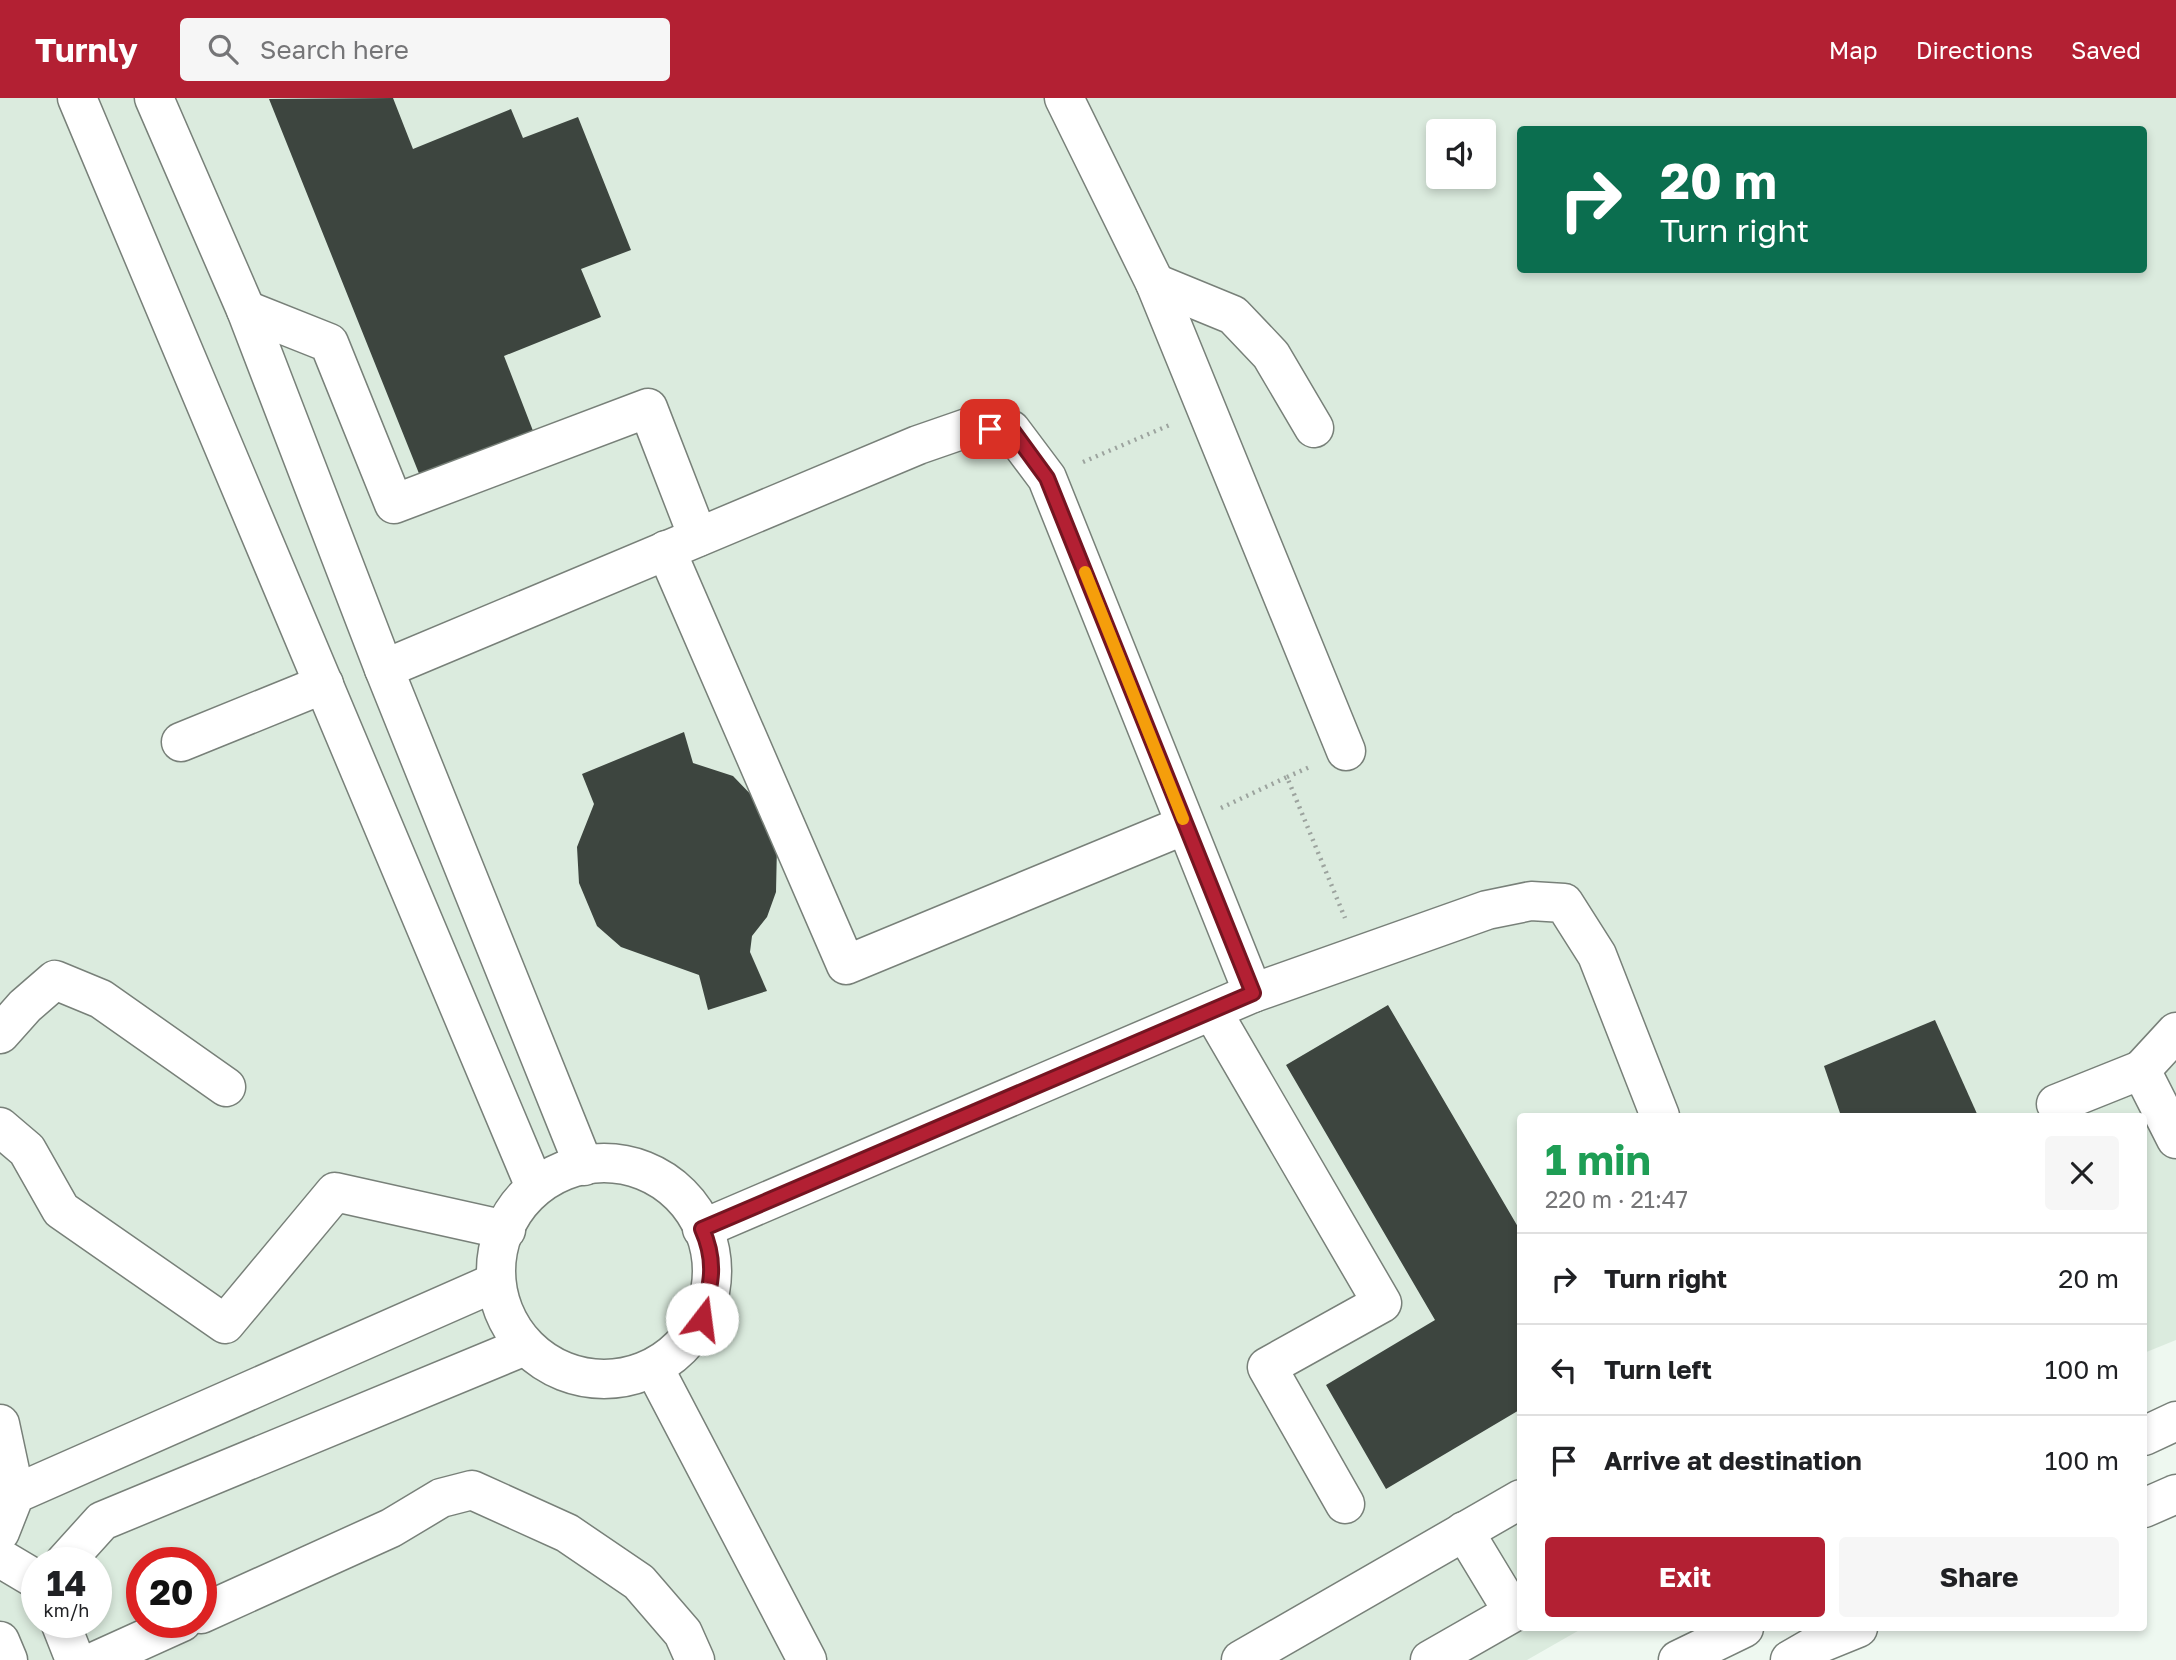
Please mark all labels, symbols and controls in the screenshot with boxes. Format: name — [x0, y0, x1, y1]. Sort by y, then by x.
search box — [180, 18, 670, 81]
text: Turnly — [35, 30, 138, 69]
icon: search — [204, 30, 242, 68]
text: Search here — [260, 34, 409, 65]
text: Map — [1829, 35, 1878, 64]
text: Directions — [1916, 35, 2033, 64]
text: Saved — [2071, 35, 2141, 64]
map controls — [1426, 119, 1496, 189]
button: sound — [1426, 119, 1496, 189]
text: 20 m — [1660, 151, 1777, 210]
icon: right — [1545, 154, 1636, 245]
text: Turn right — [1660, 211, 1809, 249]
pin — [960, 399, 1020, 459]
icon: arrive — [971, 410, 1009, 448]
text: 1 min — [1545, 1134, 1651, 1184]
button: close — [2045, 1136, 2119, 1210]
text: 220 m · 21:47 — [1545, 1185, 1688, 1213]
icon: right — [1545, 1260, 1583, 1298]
text: Turn right — [1604, 1263, 1727, 1294]
text: 20 m — [2058, 1263, 2119, 1294]
position arrow — [665, 1282, 739, 1356]
icon: left — [1545, 1351, 1583, 1389]
text: Turn left — [1604, 1354, 1712, 1385]
text: 100 m — [2045, 1354, 2119, 1385]
icon: arrive — [1545, 1442, 1583, 1480]
text: Arrive at destination — [1604, 1445, 1862, 1476]
text: 100 m — [2045, 1445, 2119, 1476]
button: Exit — [1545, 1537, 1825, 1617]
button: Share — [1839, 1537, 2119, 1617]
speed limit sign: 20 — [126, 1547, 217, 1638]
text: 14 — [47, 1562, 86, 1604]
text: km/h — [44, 1599, 89, 1621]

